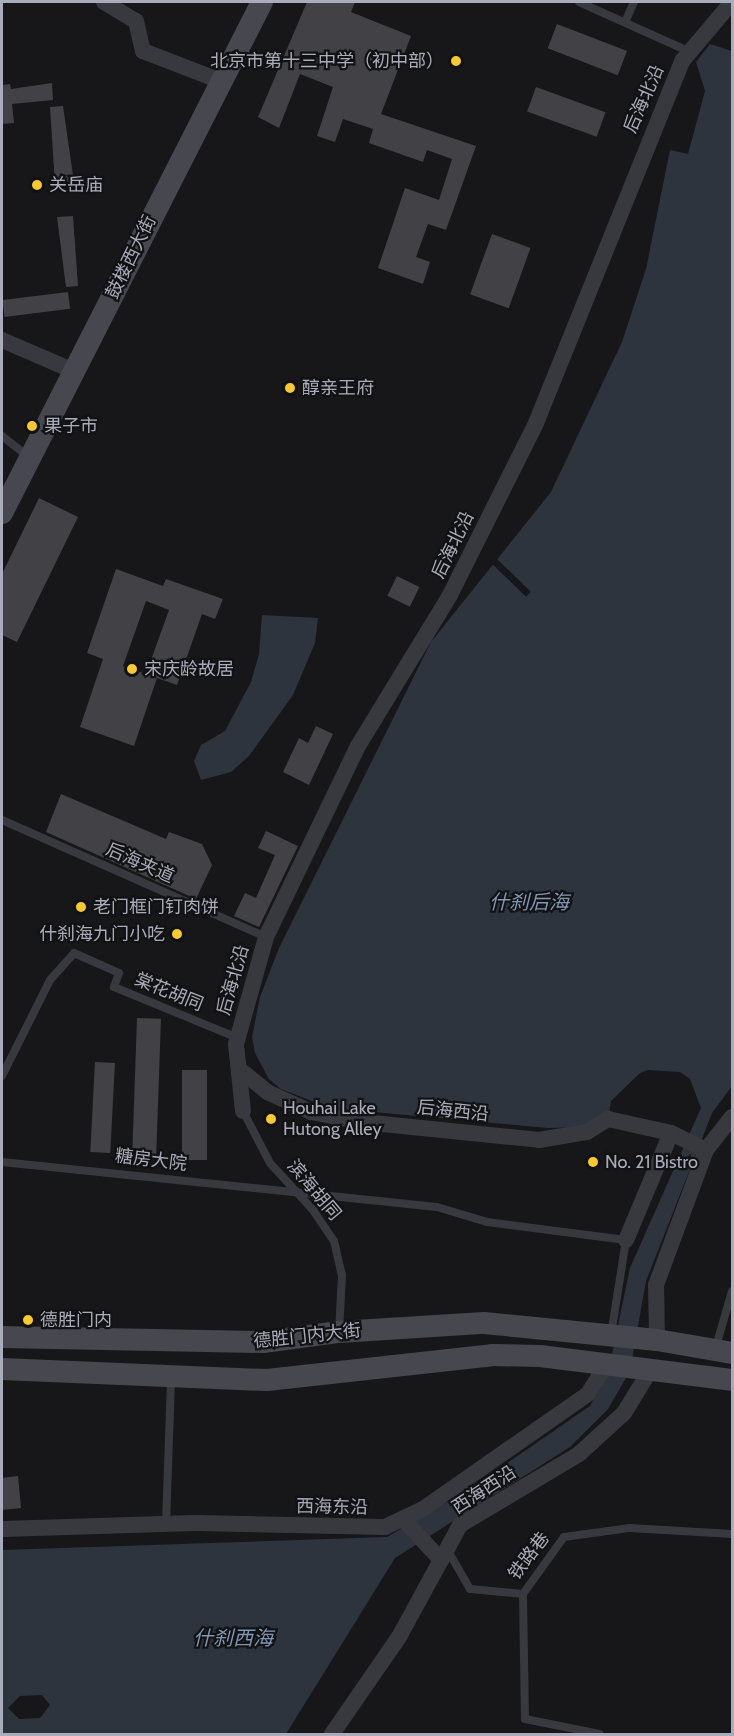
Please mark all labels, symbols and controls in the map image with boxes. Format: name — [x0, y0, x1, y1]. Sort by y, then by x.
place label: 北京市第十三中学（初中部） — [210, 50, 444, 72]
marker: 北京市第十三中学（初中部） — [449, 54, 463, 68]
street label: 后海北沿 — [619, 62, 669, 136]
place label: 关岳庙 — [49, 174, 103, 196]
marker: 关岳庙 — [30, 178, 44, 192]
street label: 鼓楼西大街 — [102, 212, 160, 302]
place label: 醇亲王府 — [302, 377, 374, 399]
marker: 醇亲王府 — [283, 381, 297, 395]
place label: 果子市 — [44, 415, 98, 437]
marker: 果子市 — [25, 419, 39, 433]
street label: 后海北沿 — [428, 508, 478, 582]
place label: 宋庆龄故居 — [144, 658, 234, 680]
marker: 宋庆龄故居 — [125, 662, 139, 676]
street label: 后海夹道 — [103, 838, 177, 888]
water label: 什刹后海 — [489, 890, 569, 914]
place label: 老门框门钉肉饼 — [93, 896, 219, 918]
marker: 老门框门钉肉饼 — [74, 900, 88, 914]
place label: 什刹海九门小吃 — [39, 923, 165, 945]
marker: 什刹海九门小吃 — [170, 927, 184, 941]
street label: 后海北沿 — [213, 942, 253, 1018]
street label: 棠花胡同 — [132, 969, 206, 1015]
street label: 后海西沿 — [416, 1096, 490, 1126]
place label: Houhai Lake Hutong Alley — [283, 1098, 381, 1140]
marker: Houhai Lake Hutong Alley — [264, 1112, 278, 1126]
street label: 糖房大院 — [114, 1145, 188, 1175]
place label: No. 21 Bistro — [605, 1151, 698, 1173]
street label: 滨海胡同 — [283, 1155, 345, 1225]
marker: No. 21 Bistro — [586, 1155, 600, 1169]
place label: 德胜门内 — [40, 1309, 112, 1331]
marker: 德胜门内 — [21, 1313, 35, 1327]
street label: 德胜门内大街 — [252, 1320, 362, 1352]
street label: 西海西沿 — [448, 1461, 520, 1519]
street label: 西海东沿 — [296, 1496, 368, 1518]
street label: 铁路巷 — [504, 1528, 554, 1584]
water label: 什刹西海 — [193, 1626, 273, 1650]

